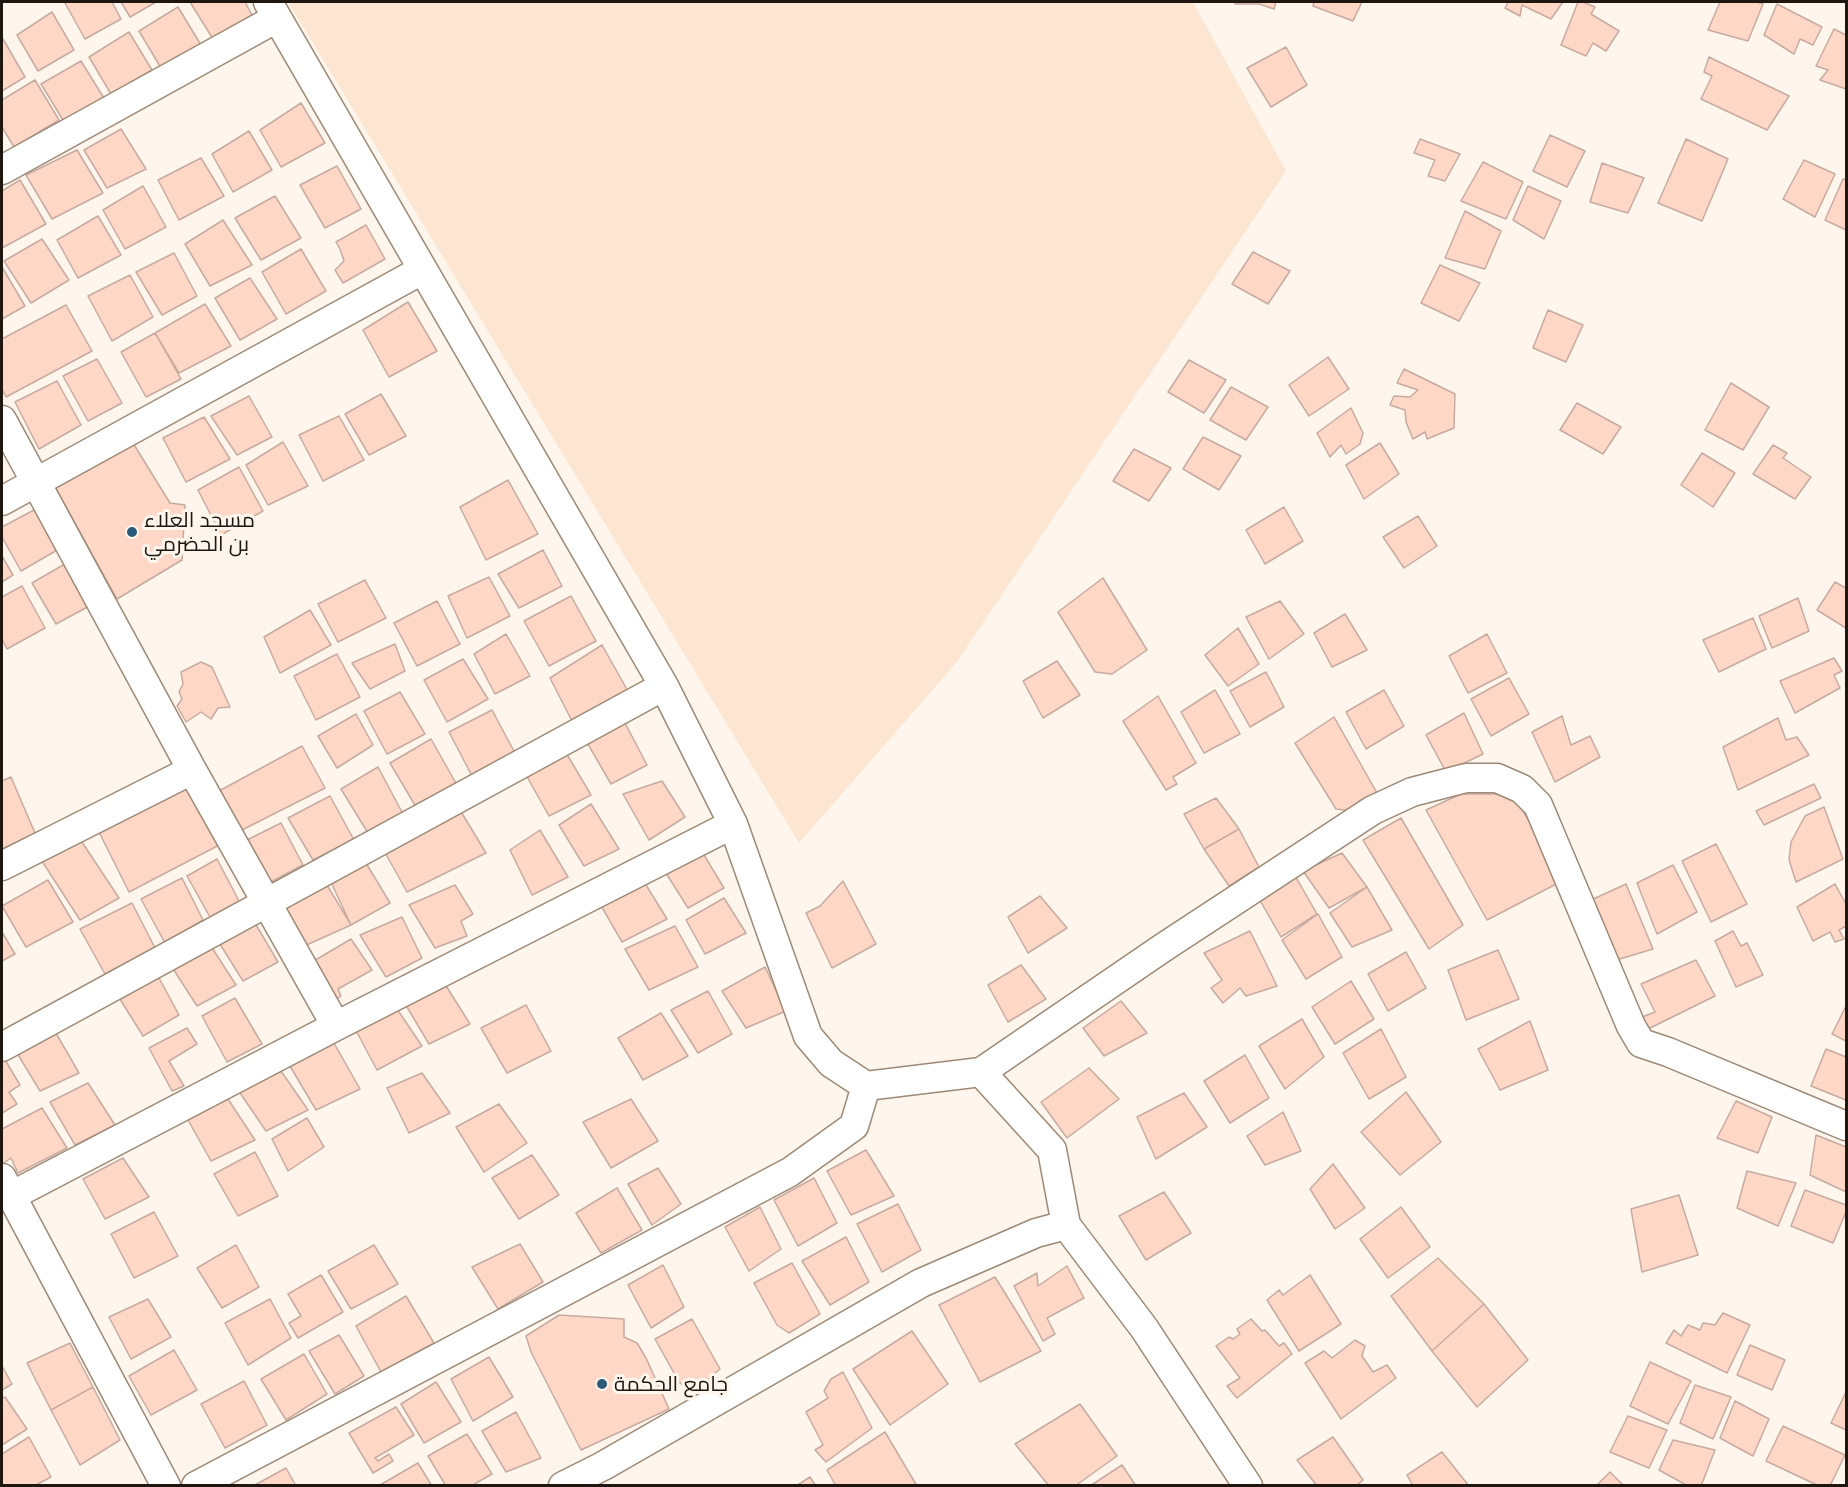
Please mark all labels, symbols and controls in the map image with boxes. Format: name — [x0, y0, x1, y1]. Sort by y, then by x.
place label: مسجد العلاء بن الحضرمي — [144, 507, 255, 557]
marker: مسجد العلاء بن الحضرمي — [125, 525, 139, 539]
place label: جامع الحكمة — [614, 1371, 728, 1397]
marker: جامع الحكمة — [595, 1377, 609, 1391]

